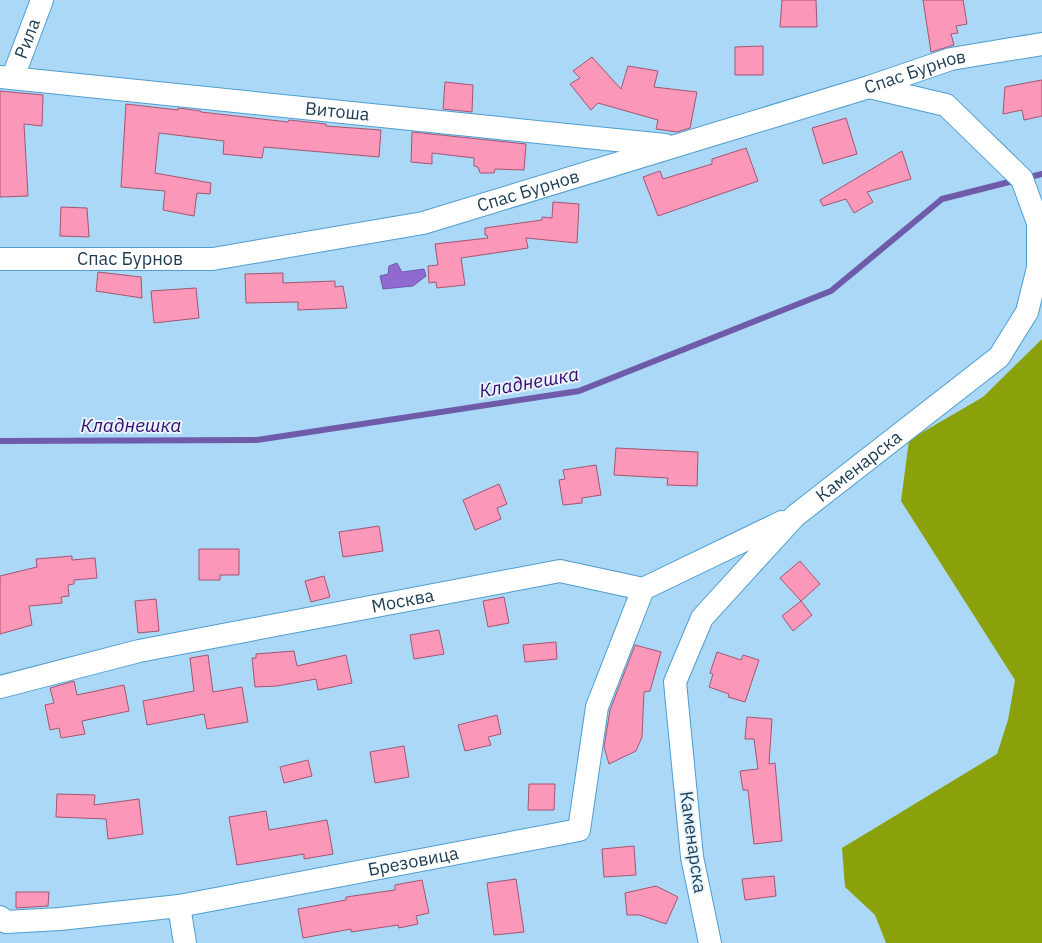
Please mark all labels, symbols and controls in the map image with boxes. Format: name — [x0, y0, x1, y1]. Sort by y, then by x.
street label: Рила — [9, 15, 45, 62]
street label: Спас Бурнов — [861, 45, 968, 99]
street label: Витоша — [304, 96, 371, 126]
street label: Спас Бурнов — [474, 164, 582, 217]
street label: Спас Бурнов — [77, 247, 183, 270]
water label: Кладнешка — [477, 361, 581, 403]
water label: Кладнешка — [81, 413, 181, 437]
street label: Каменарска — [811, 425, 906, 507]
street label: Москва — [369, 583, 436, 618]
street label: Каменарска — [675, 789, 712, 895]
street label: Брезовица — [366, 841, 461, 881]

